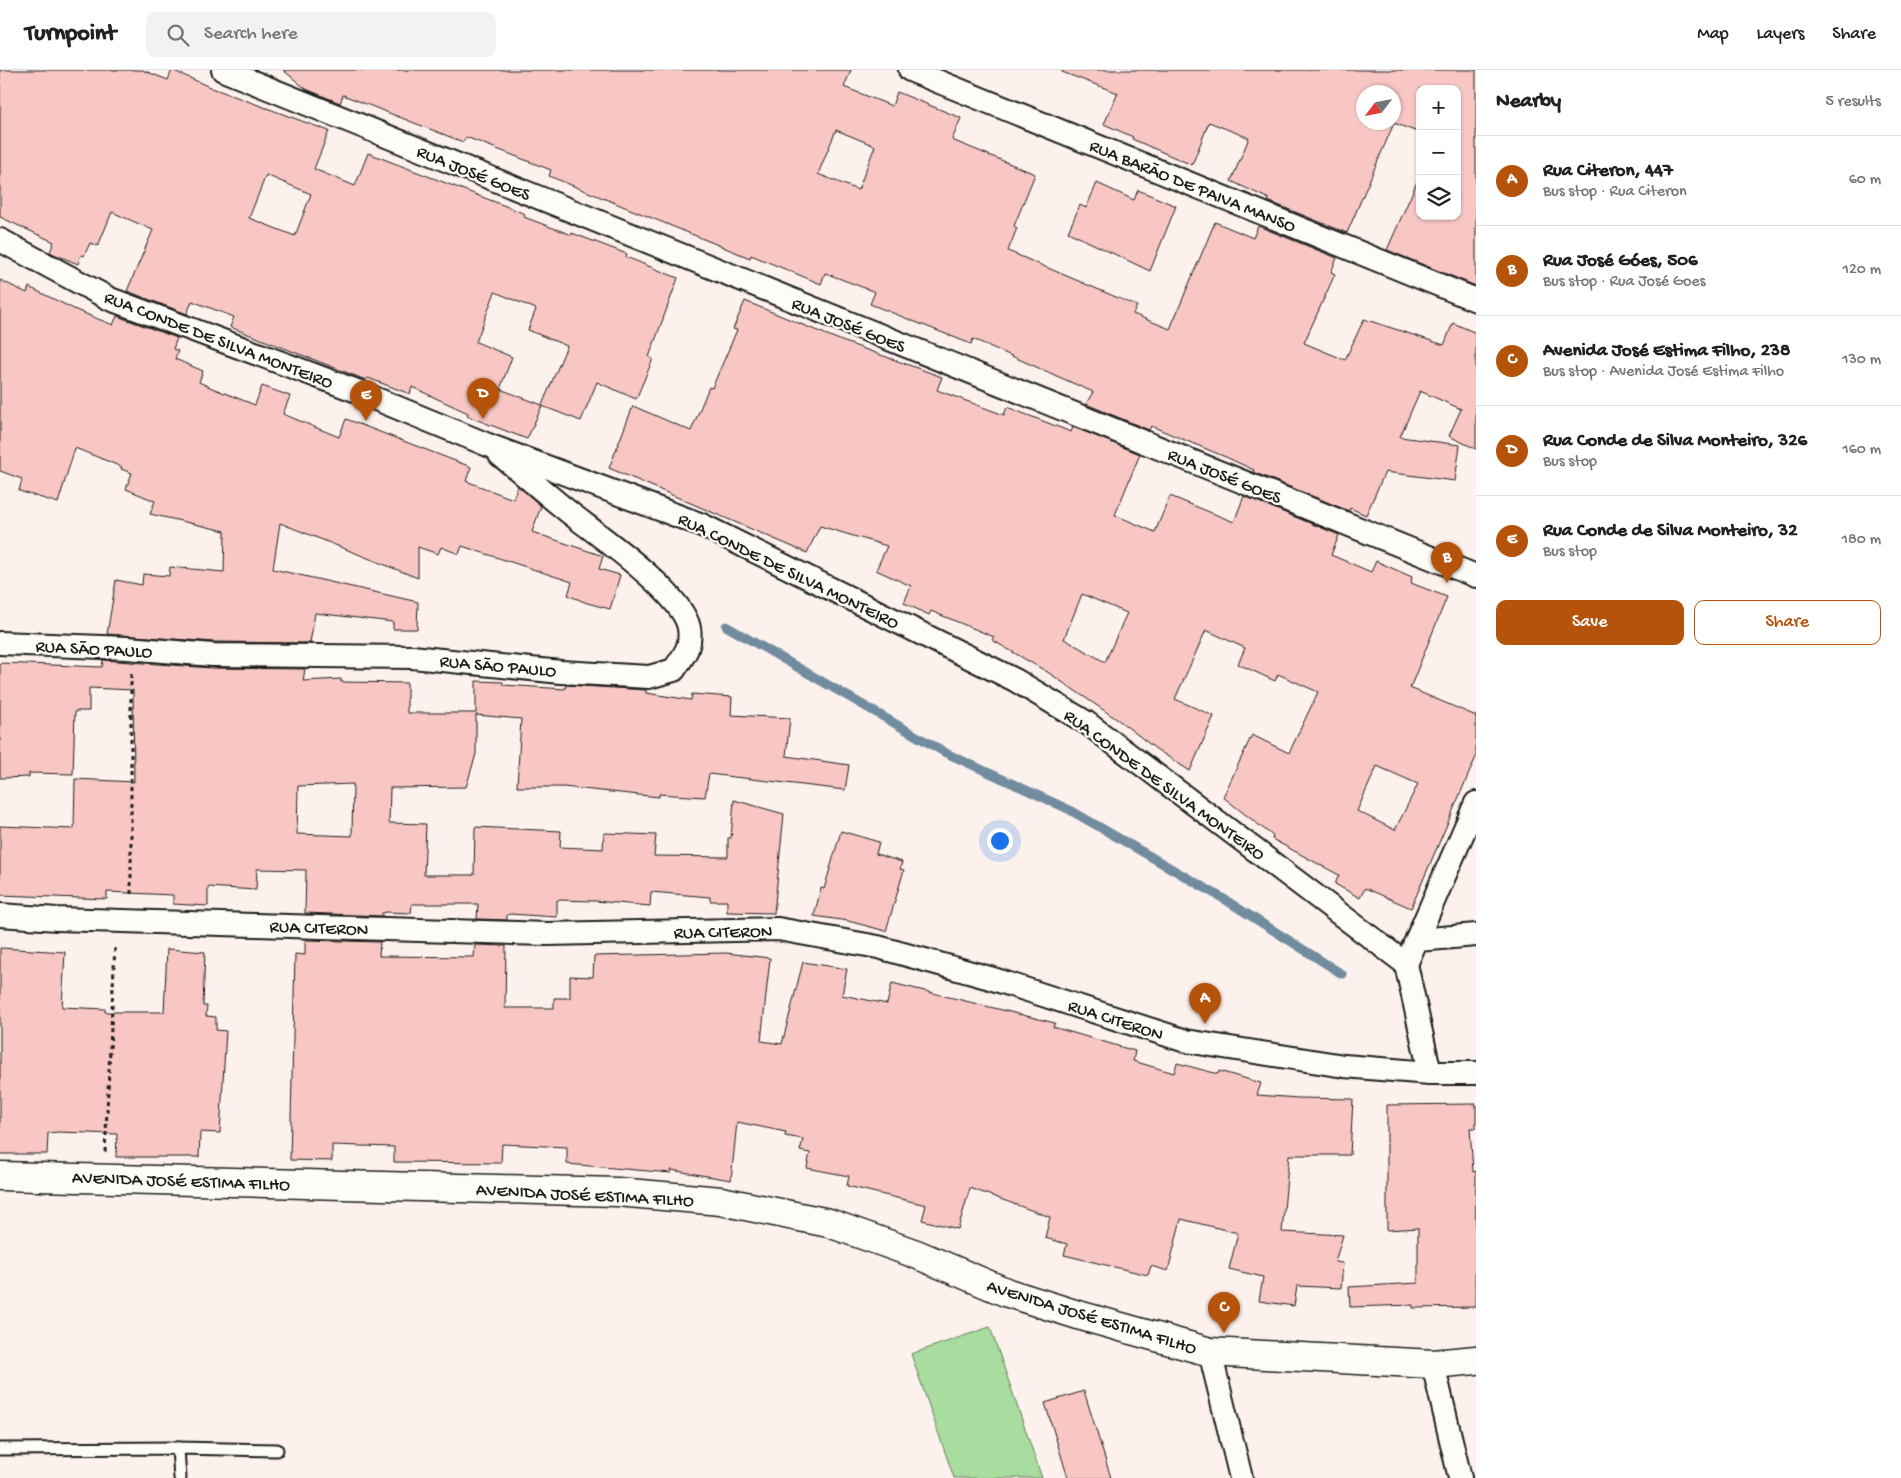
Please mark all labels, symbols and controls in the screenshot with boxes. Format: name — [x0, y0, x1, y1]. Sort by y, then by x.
search box — [146, 12, 496, 57]
text: Turnpoint — [25, 20, 116, 49]
icon: search — [164, 21, 192, 49]
text: Search here — [204, 23, 298, 46]
text: Map — [1697, 24, 1729, 45]
text: Layers — [1757, 24, 1804, 45]
text: Share — [1832, 24, 1876, 45]
north arrow — [1356, 85, 1401, 130]
map controls — [1416, 85, 1461, 220]
button: + — [1416, 85, 1461, 130]
text: Nearby — [1496, 90, 1561, 115]
text: 5 results — [1826, 93, 1881, 112]
button: − — [1416, 130, 1461, 175]
street label: RUA BARÃO DE PAIVA MANSO — [1086, 136, 1298, 238]
street label: RUA JOSÉ GOES — [413, 142, 534, 207]
text: Rua Citeron, 447 — [1543, 160, 1673, 183]
text: A — [1507, 171, 1517, 190]
text: 60 m — [1849, 171, 1881, 190]
button: layers — [1416, 175, 1461, 220]
text: Bus stop · Rua Citeron — [1543, 183, 1687, 202]
text: Rua José Góes, 506 — [1543, 250, 1698, 273]
text: B — [1508, 261, 1516, 280]
text: 120 m — [1842, 261, 1881, 280]
text: Bus stop · Rua José Goes — [1543, 273, 1705, 292]
street label: RUA CONDE DE SILVA MONTEIRO — [101, 288, 336, 395]
street label: RUA JOSÉ GOES — [788, 294, 909, 359]
text: Avenida José Estima Filho, 238 — [1543, 340, 1790, 363]
text: C — [1508, 351, 1516, 370]
text: 130 m — [1842, 351, 1881, 370]
text: Bus stop · Avenida José Estima Filho — [1543, 363, 1784, 382]
pin: D — [467, 378, 499, 419]
pin: E — [350, 380, 382, 421]
text: Rua Conde de Silva Monteiro, 326 — [1543, 430, 1807, 453]
text: D — [1507, 441, 1517, 460]
text: 160 m — [1842, 441, 1881, 460]
street label: RUA JOSÉ GOES — [1164, 445, 1285, 510]
text: Bus stop — [1543, 453, 1597, 472]
street label: RUA CONDE DE SILVA MONTEIRO — [674, 509, 902, 635]
text: Rua Conde de Silva Monteiro, 32 — [1543, 520, 1798, 543]
text: E — [1507, 531, 1517, 550]
text: 180 m — [1842, 531, 1881, 550]
pin: B — [1431, 542, 1463, 583]
text: Bus stop — [1543, 543, 1597, 562]
button: Save — [1496, 600, 1684, 645]
button: Share — [1694, 600, 1881, 645]
street label: RUA SÃO PAULO — [35, 637, 153, 664]
street label: RUA SÃO PAULO — [439, 652, 557, 683]
street label: RUA CONDE DE SILVA MONTEIRO — [1059, 706, 1268, 866]
your location — [987, 828, 1013, 854]
street label: RUA CITERON — [269, 917, 369, 942]
street label: RUA CITERON — [673, 922, 773, 945]
pin: A — [1189, 983, 1221, 1024]
street label: RUA CITERON — [1065, 996, 1166, 1047]
street label: AVENIDA JOSÉ ESTIMA FILHO — [72, 1168, 290, 1197]
street label: AVENIDA JOSÉ ESTIMA FILHO — [475, 1180, 695, 1213]
street label: AVENIDA JOSÉ ESTIMA FILHO — [984, 1276, 1199, 1360]
pin: C — [1208, 1292, 1240, 1333]

